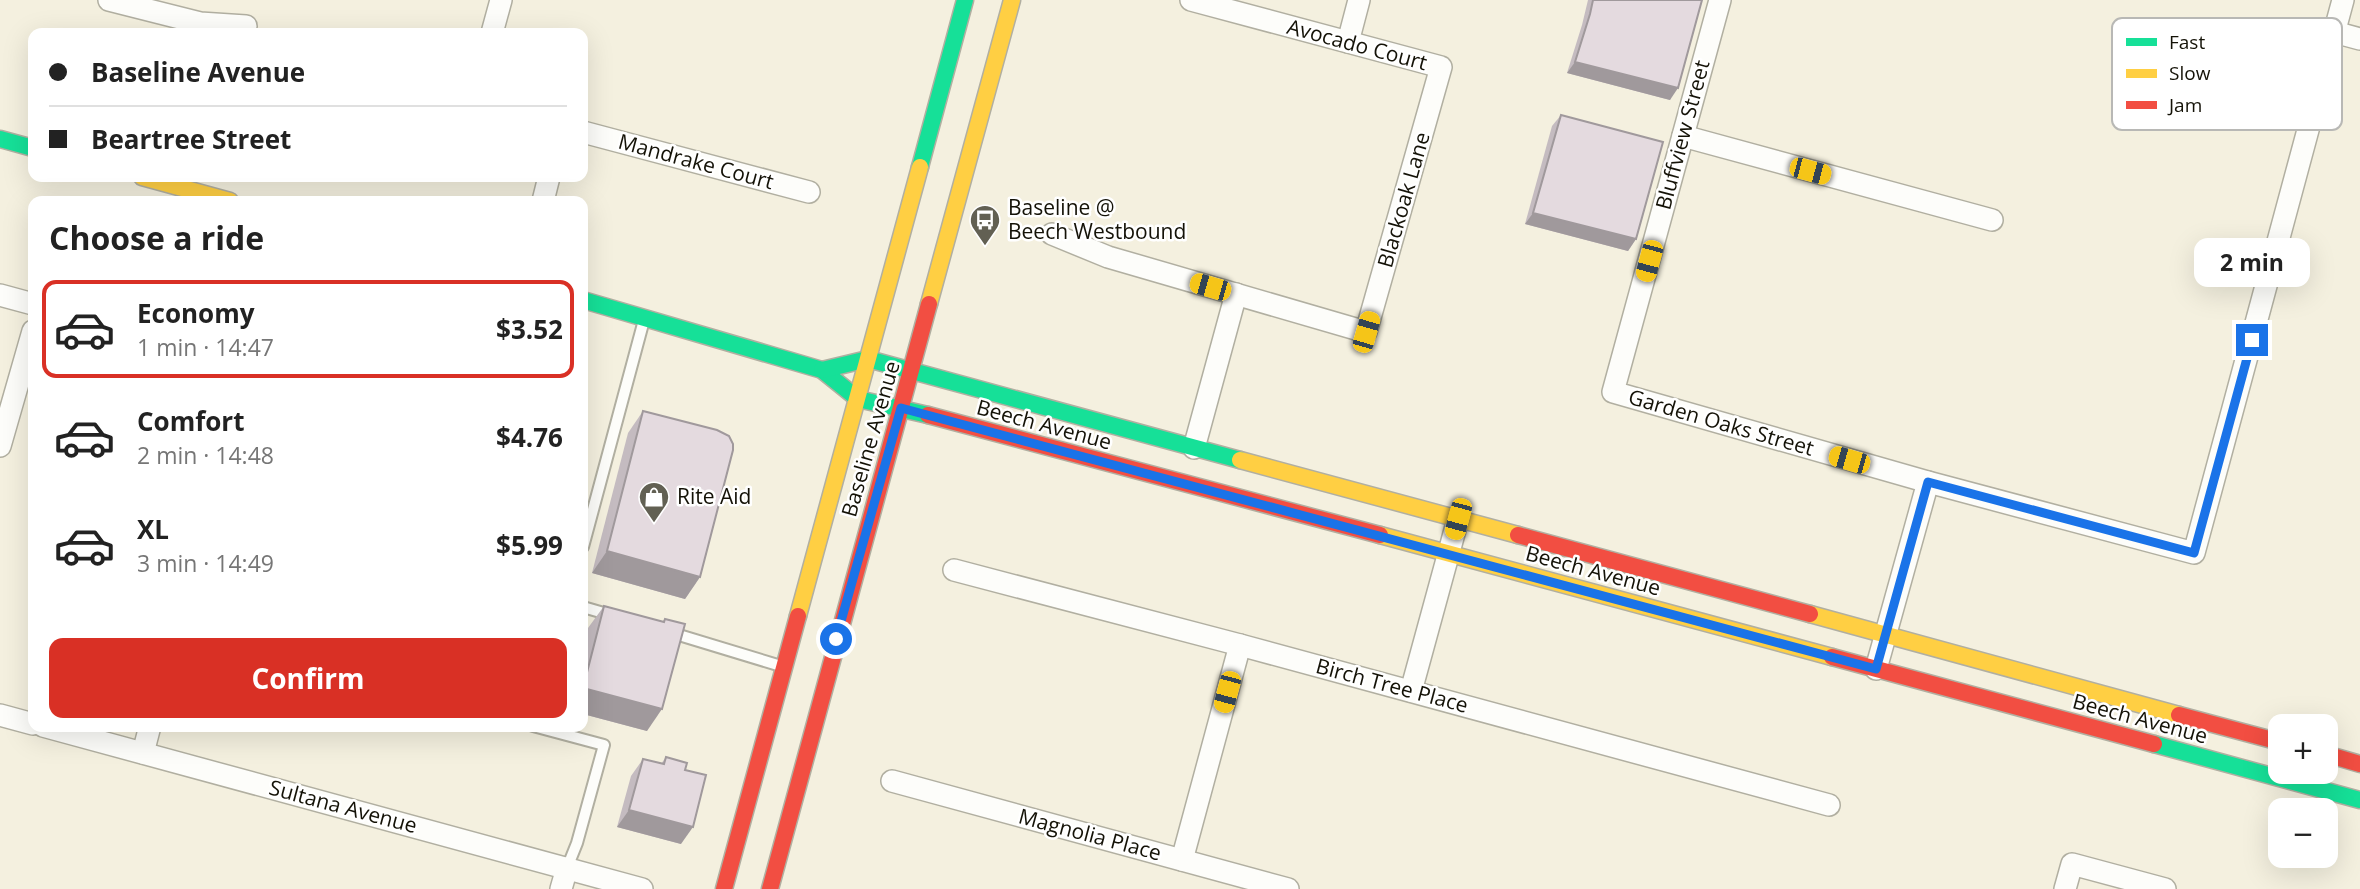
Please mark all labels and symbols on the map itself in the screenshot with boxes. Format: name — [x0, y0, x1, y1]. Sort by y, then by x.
street label: Avocado Court — [1284, 12, 1430, 76]
legend — [2112, 18, 2342, 130]
text: Fast — [2169, 29, 2205, 55]
street label: Bluffview Street — [1649, 57, 1715, 213]
text: Slow — [2169, 60, 2211, 86]
text: Jam — [2167, 92, 2202, 118]
street label: Mandrake Court — [616, 127, 777, 195]
street label: Blackoak Lane — [1370, 129, 1436, 271]
car — [1787, 155, 1834, 187]
place label: Baseline @ Beech Westbound — [1008, 193, 1186, 245]
bus stop icon: Baseline @ Beech Westbound — [968, 203, 1002, 247]
car — [1634, 238, 1665, 284]
callout: 2 min — [2194, 238, 2310, 288]
car — [1187, 271, 1234, 303]
car — [1351, 309, 1382, 355]
route end — [2236, 324, 2268, 356]
street label: Baseline Avenue — [834, 358, 906, 520]
street label: Garden Oaks Street — [1625, 382, 1817, 462]
street label: Beech Avenue — [974, 393, 1115, 456]
car — [1826, 444, 1873, 476]
shop icon: Rite Aid — [637, 480, 671, 524]
place label: Rite Aid — [677, 482, 751, 510]
car — [1443, 496, 1474, 542]
street label: Beech Avenue — [1523, 539, 1664, 602]
route start — [820, 623, 852, 655]
street label: Birch Tree Place — [1313, 651, 1471, 719]
car — [1212, 669, 1243, 715]
street label: Beech Avenue — [2070, 687, 2211, 750]
street label: Sultana Avenue — [266, 773, 420, 839]
street label: Magnolia Place — [1016, 802, 1165, 867]

